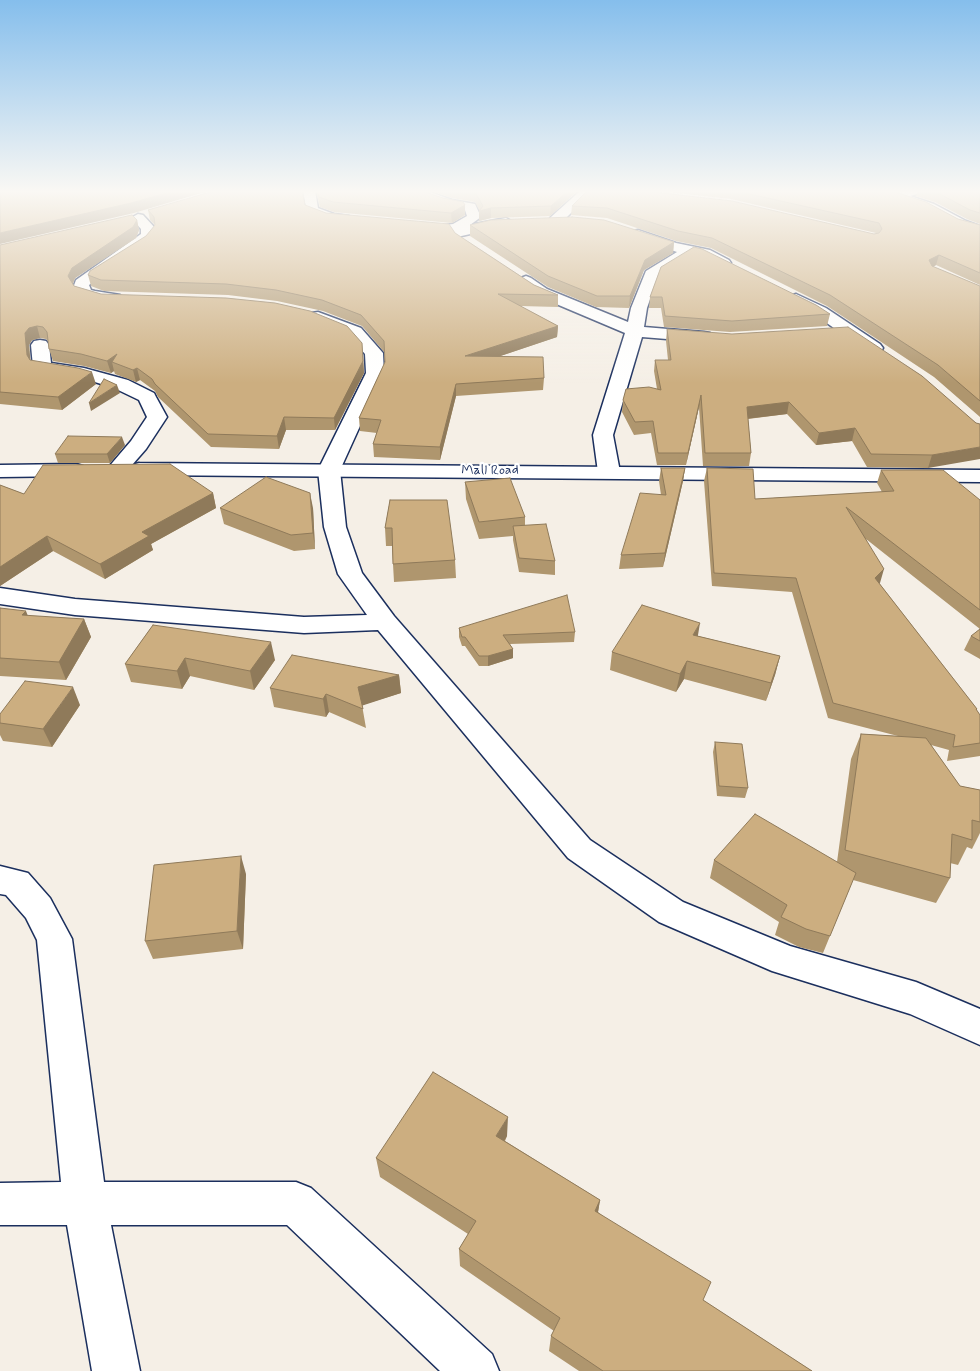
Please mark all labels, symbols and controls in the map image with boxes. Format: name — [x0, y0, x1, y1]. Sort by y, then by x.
street label: Mall Road — [461, 463, 519, 479]

